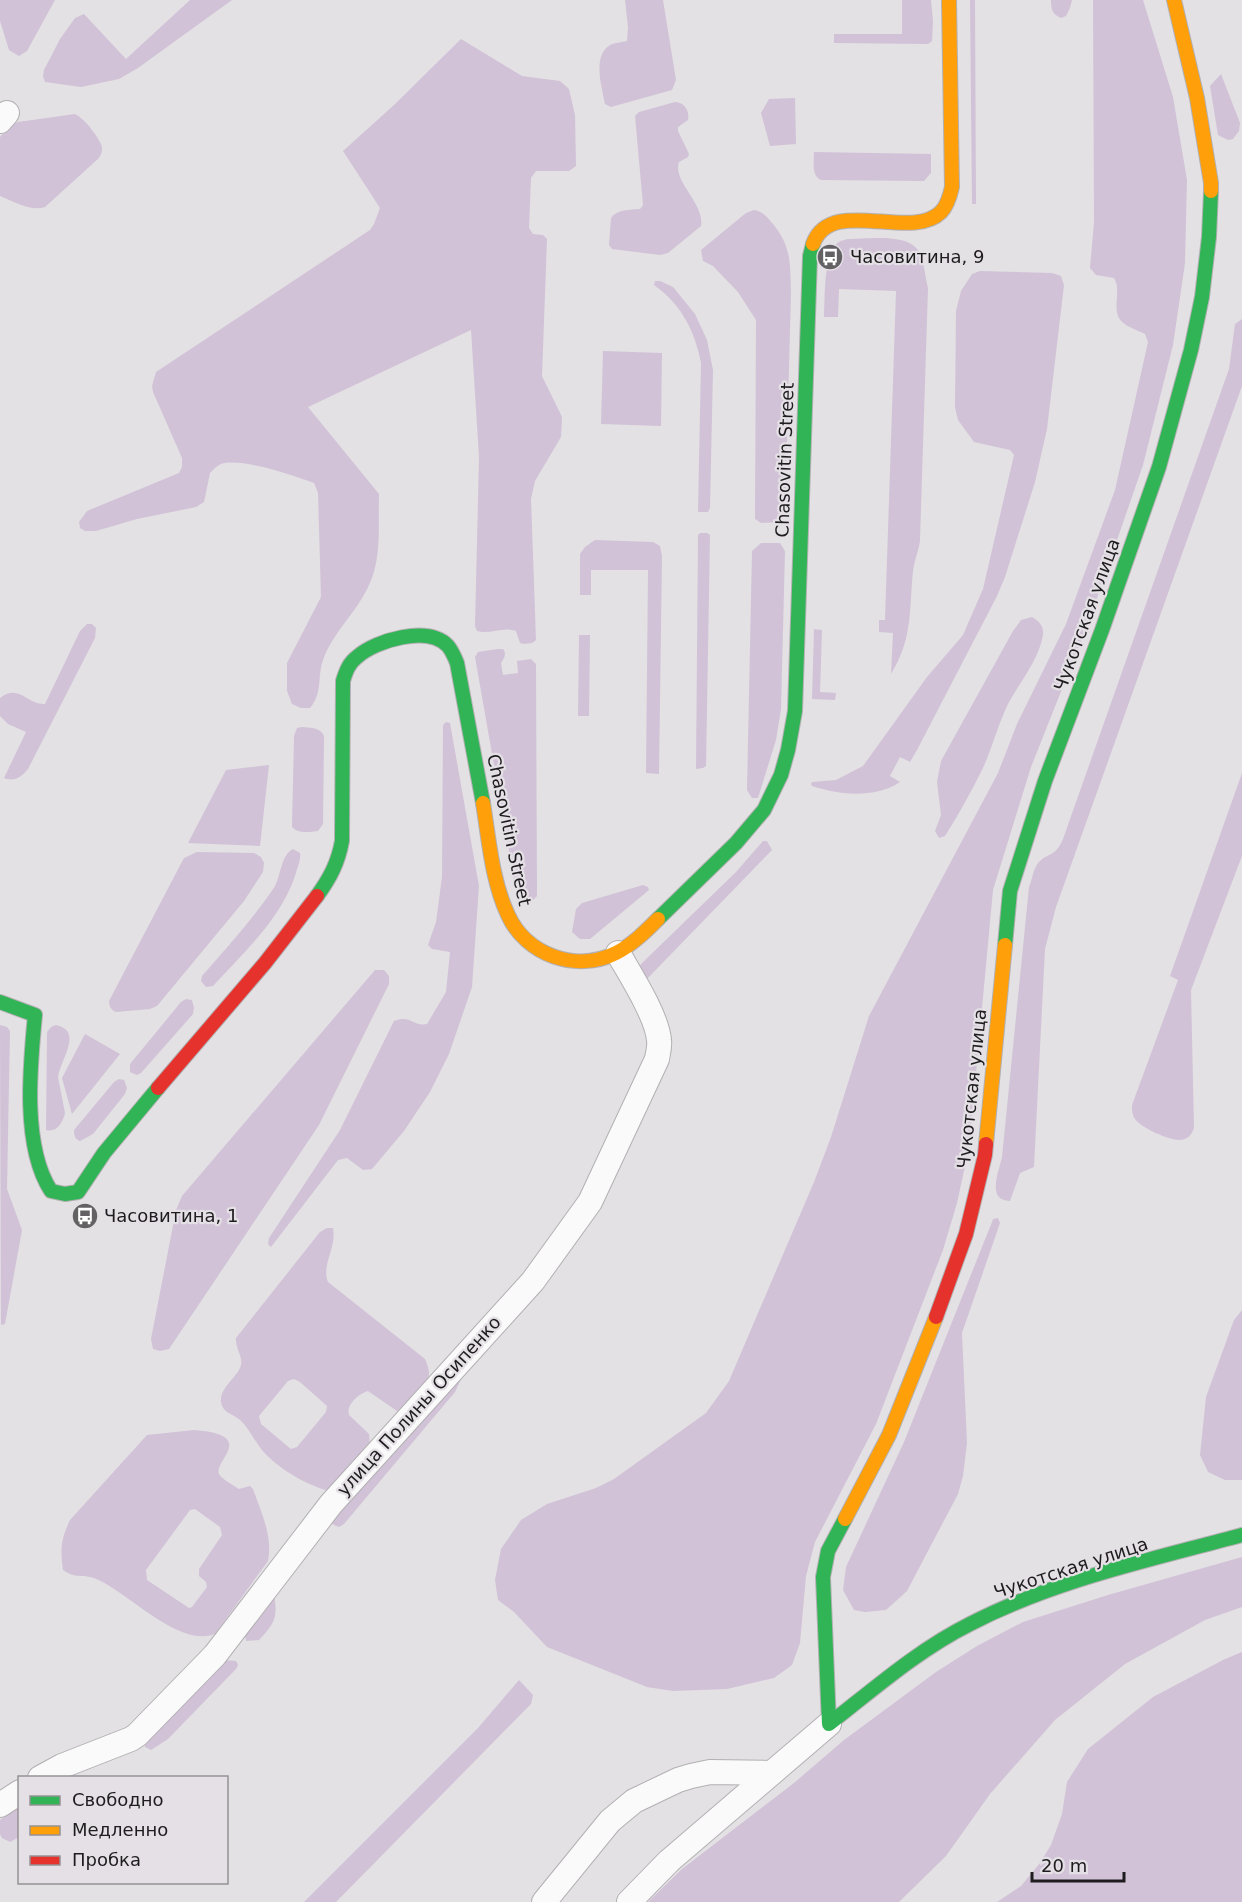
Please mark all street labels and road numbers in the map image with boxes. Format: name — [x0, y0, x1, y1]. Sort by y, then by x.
street label: Chasovitin Street — [771, 382, 798, 538]
street label: Чукотская улица — [1049, 536, 1124, 694]
street label: Chasovitin Street — [483, 752, 536, 908]
street label: Чукотская улица — [953, 1008, 990, 1170]
street label: улица Полины Осипенко — [332, 1311, 505, 1500]
street label: Чукотская улица — [991, 1533, 1151, 1602]

